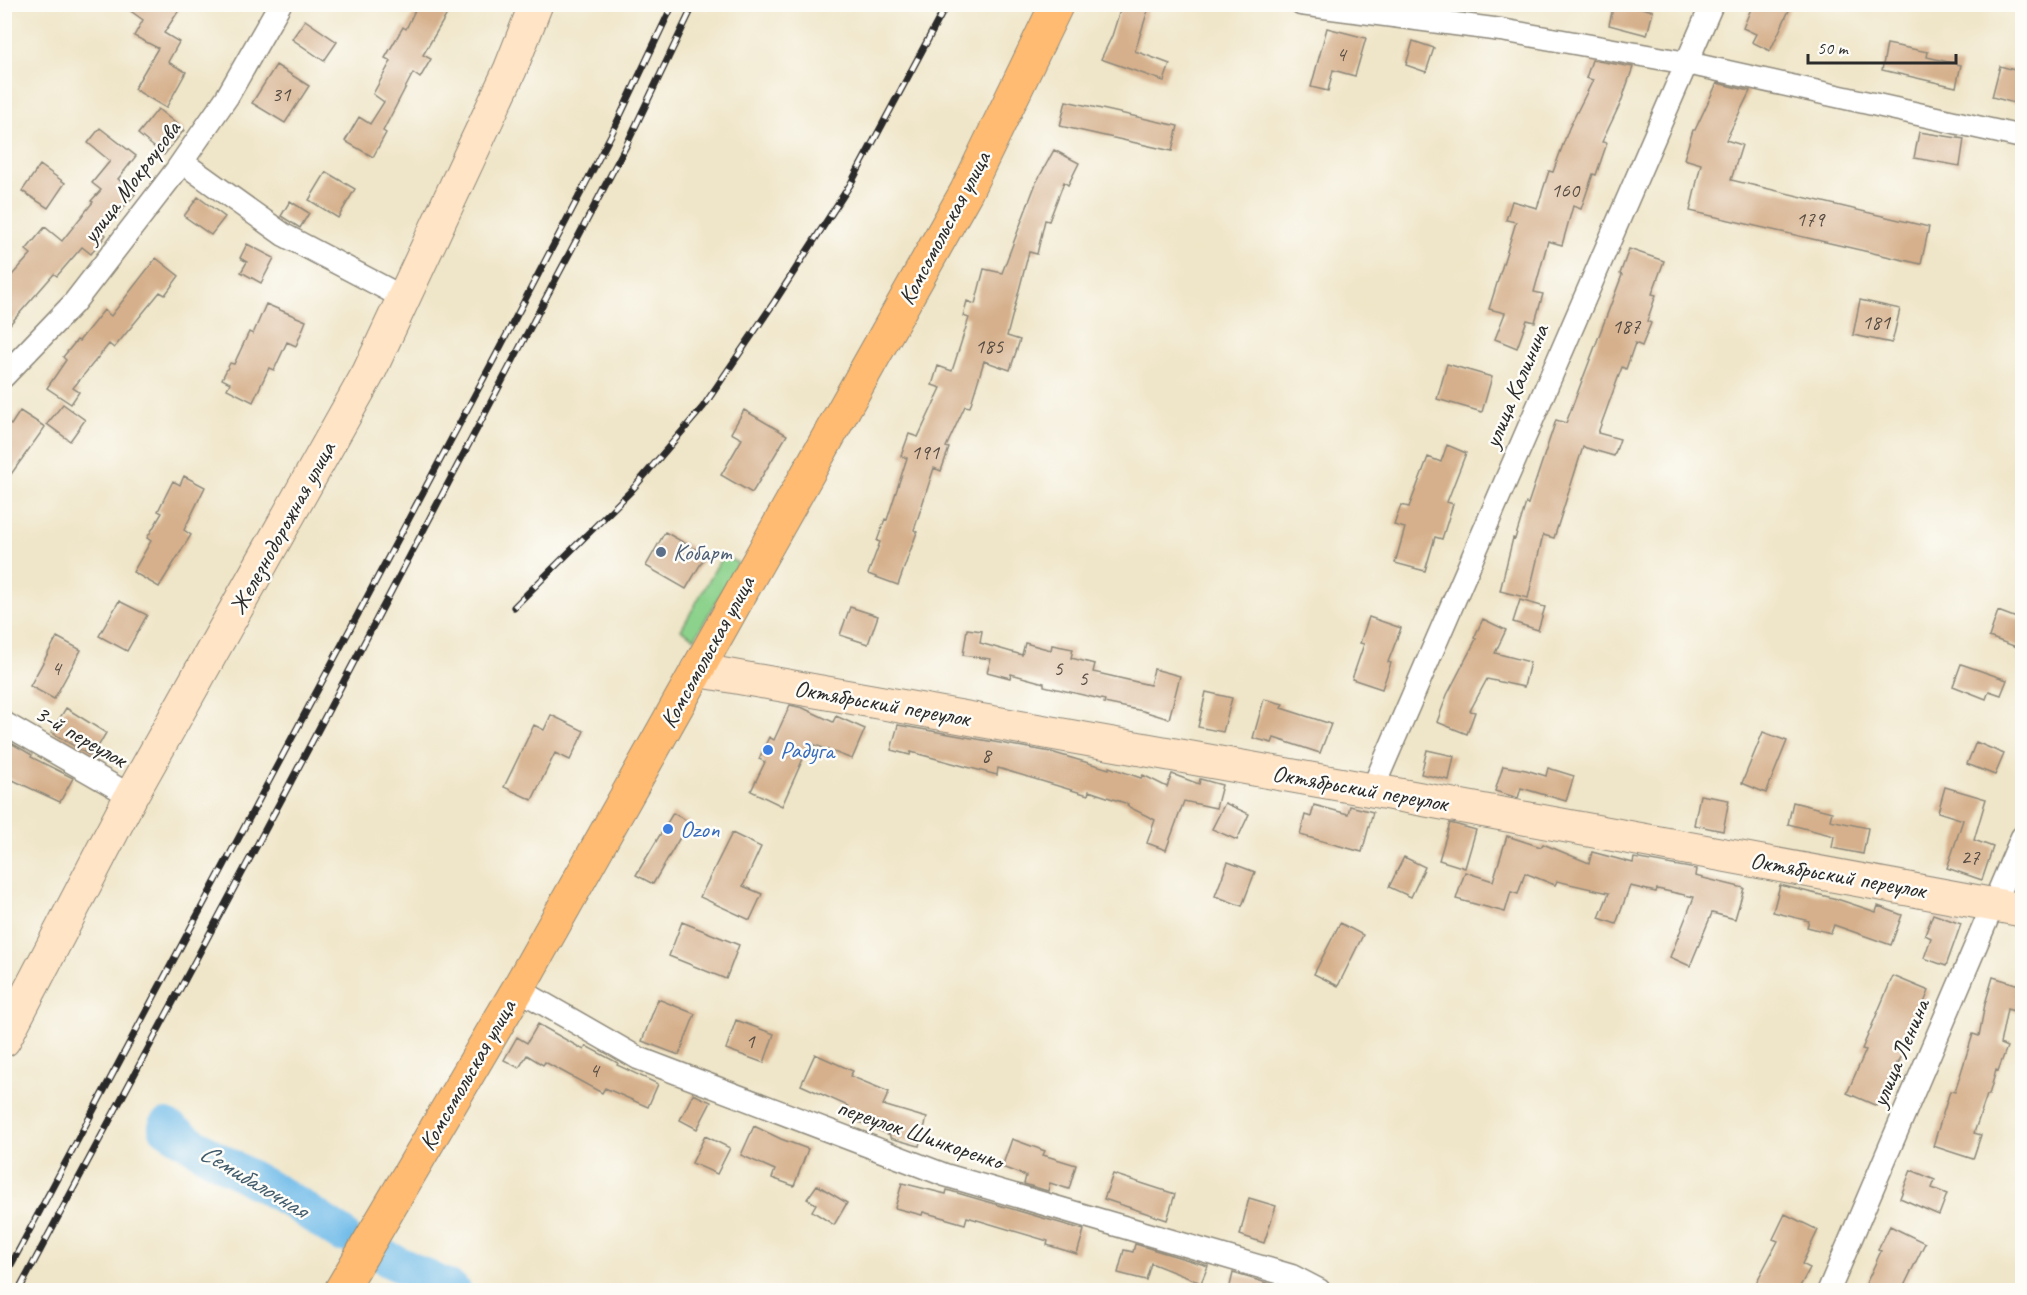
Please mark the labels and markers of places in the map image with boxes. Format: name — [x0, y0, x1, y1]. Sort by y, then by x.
place label: Кобарт — [673, 537, 732, 567]
marker: Кобарт — [654, 545, 668, 559]
place label: Радуга — [780, 735, 836, 765]
marker: Радуга — [761, 743, 775, 757]
place label: Ozon — [680, 814, 720, 844]
marker: Ozon — [661, 822, 675, 836]

